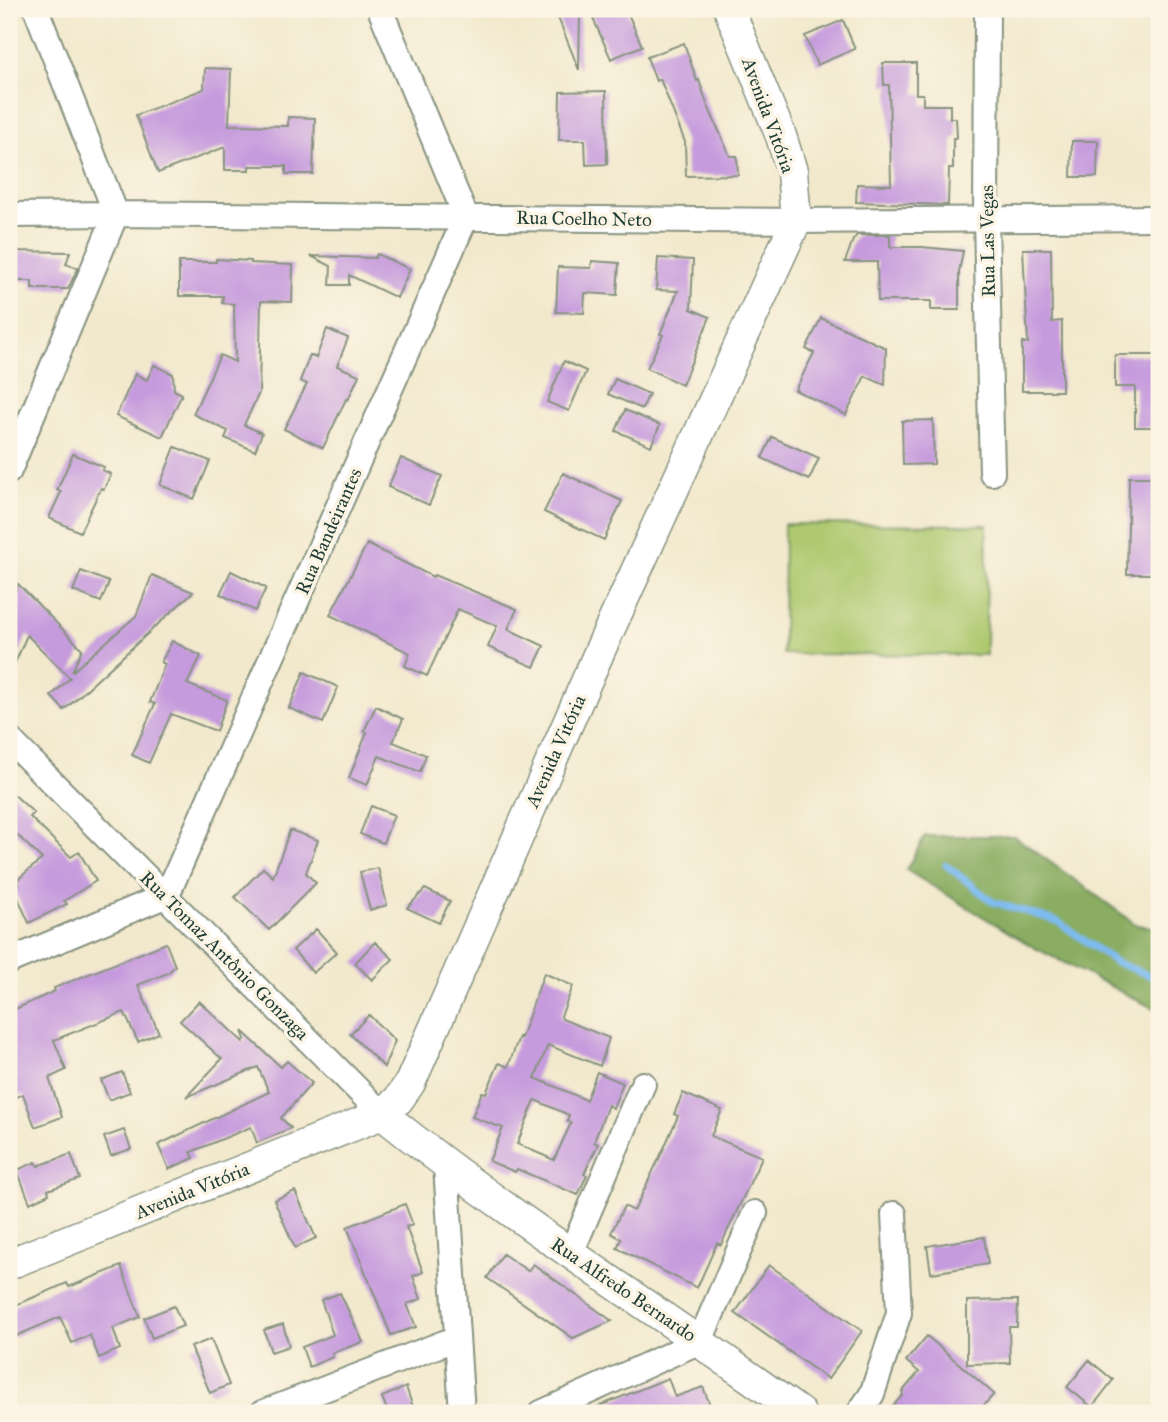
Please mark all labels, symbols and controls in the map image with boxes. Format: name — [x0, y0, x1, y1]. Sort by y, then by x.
street label: Avenida Vitória — [737, 53, 800, 177]
street label: Rua Las Vegas — [975, 185, 1001, 297]
street label: Rua Coelho Neto — [516, 206, 652, 231]
street label: Rua Bandeirantes — [290, 464, 367, 598]
street label: Avenida Vitória — [520, 690, 591, 812]
street label: Rua Tomaz Antônio Gonzaga — [135, 866, 315, 1046]
street label: Avenida Vitória — [131, 1157, 253, 1224]
street label: Rua Alfredo Bernardo — [547, 1232, 701, 1347]

